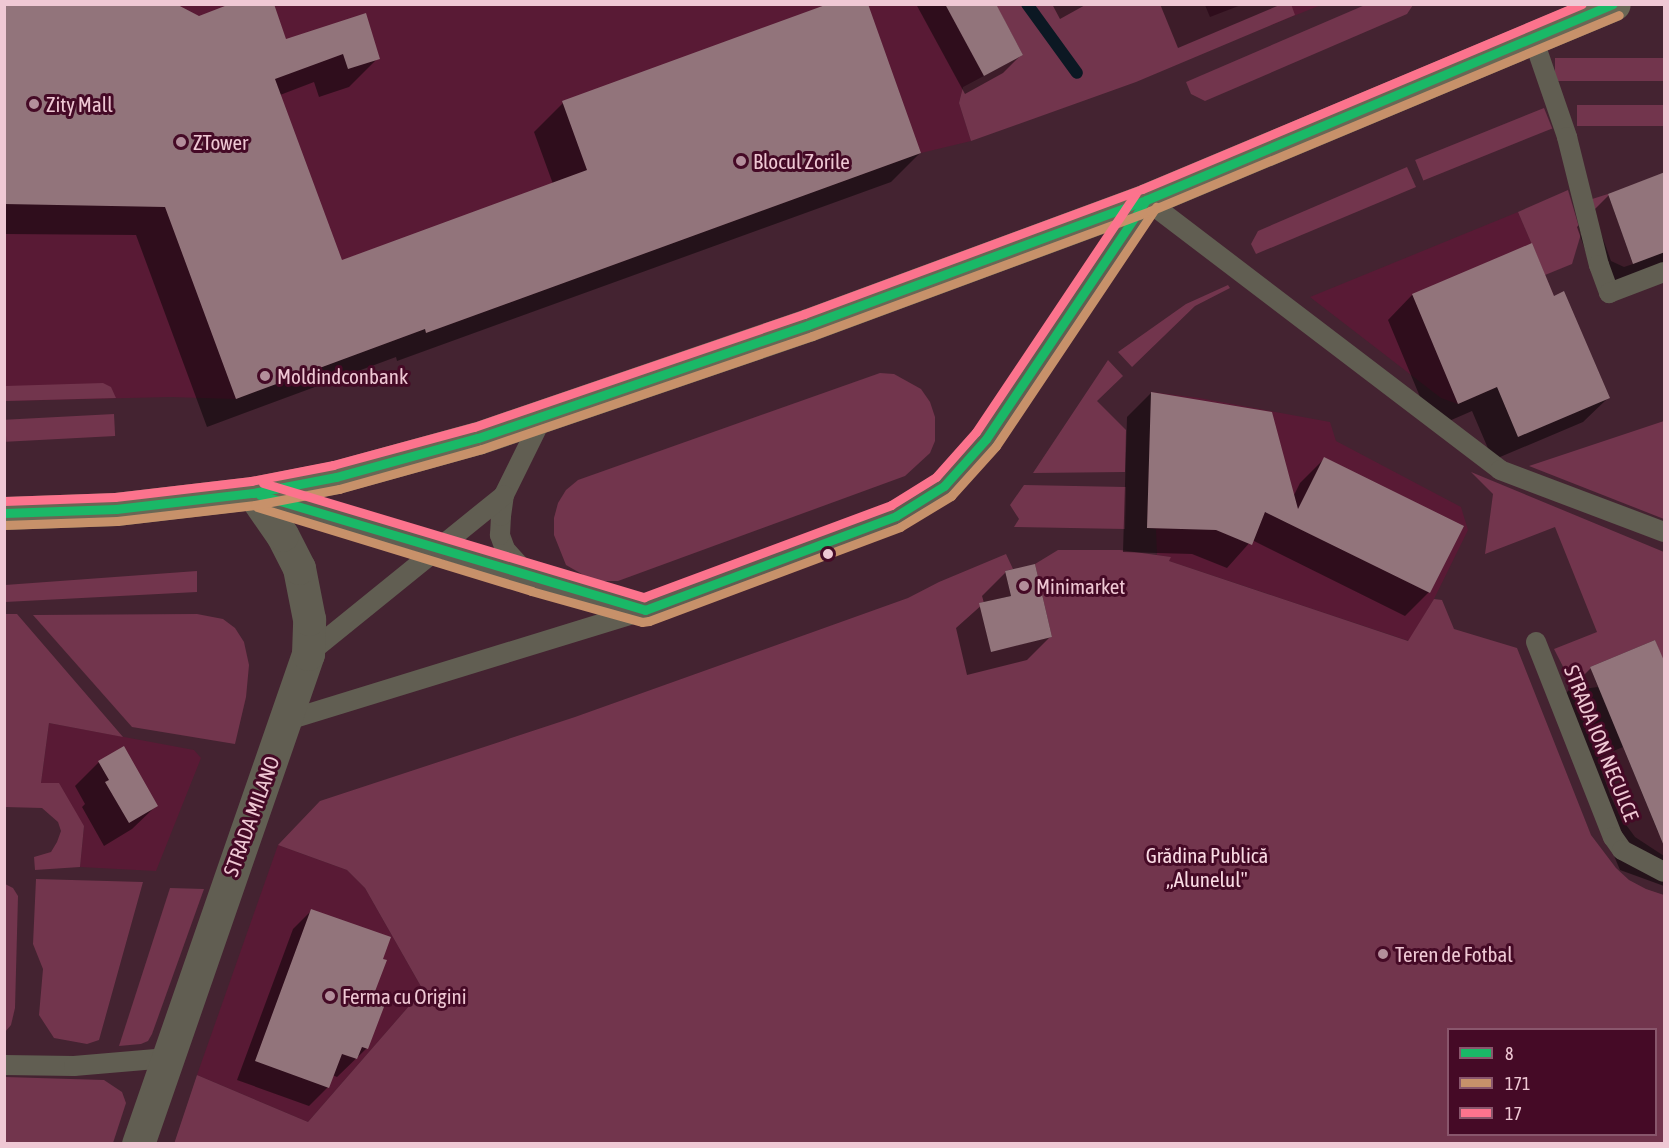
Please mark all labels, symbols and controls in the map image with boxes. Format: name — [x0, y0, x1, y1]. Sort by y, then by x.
place label: Zity Mall — [46, 91, 113, 117]
marker: Zity Mall — [27, 97, 41, 111]
place label: ZTower — [193, 129, 248, 155]
marker: ZTower — [174, 135, 188, 149]
place label: Blocul Zorile — [753, 148, 850, 174]
marker: Blocul Zorile — [734, 154, 748, 168]
place label: Moldindconbank — [277, 363, 408, 389]
marker: Moldindconbank — [258, 369, 272, 383]
unlabelled marker — [822, 548, 834, 560]
place label: Minimarket — [1036, 573, 1125, 599]
marker: Minimarket — [1017, 579, 1031, 593]
street label: STRADA ION NECULCE — [1559, 661, 1645, 825]
street label: STRADA MILANO — [218, 752, 284, 880]
park label: Grădina Publică ,,Alunelul" — [1146, 842, 1268, 892]
place label: Teren de Fotbal — [1395, 941, 1513, 967]
marker: Teren de Fotbal — [1376, 947, 1390, 961]
place label: Ferma cu Origini — [342, 983, 466, 1009]
marker: Ferma cu Origini — [323, 989, 337, 1003]
legend — [1447, 1028, 1657, 1136]
text: 8 — [1505, 1043, 1513, 1064]
text: 171 — [1505, 1073, 1530, 1094]
text: 17 — [1505, 1103, 1522, 1124]

